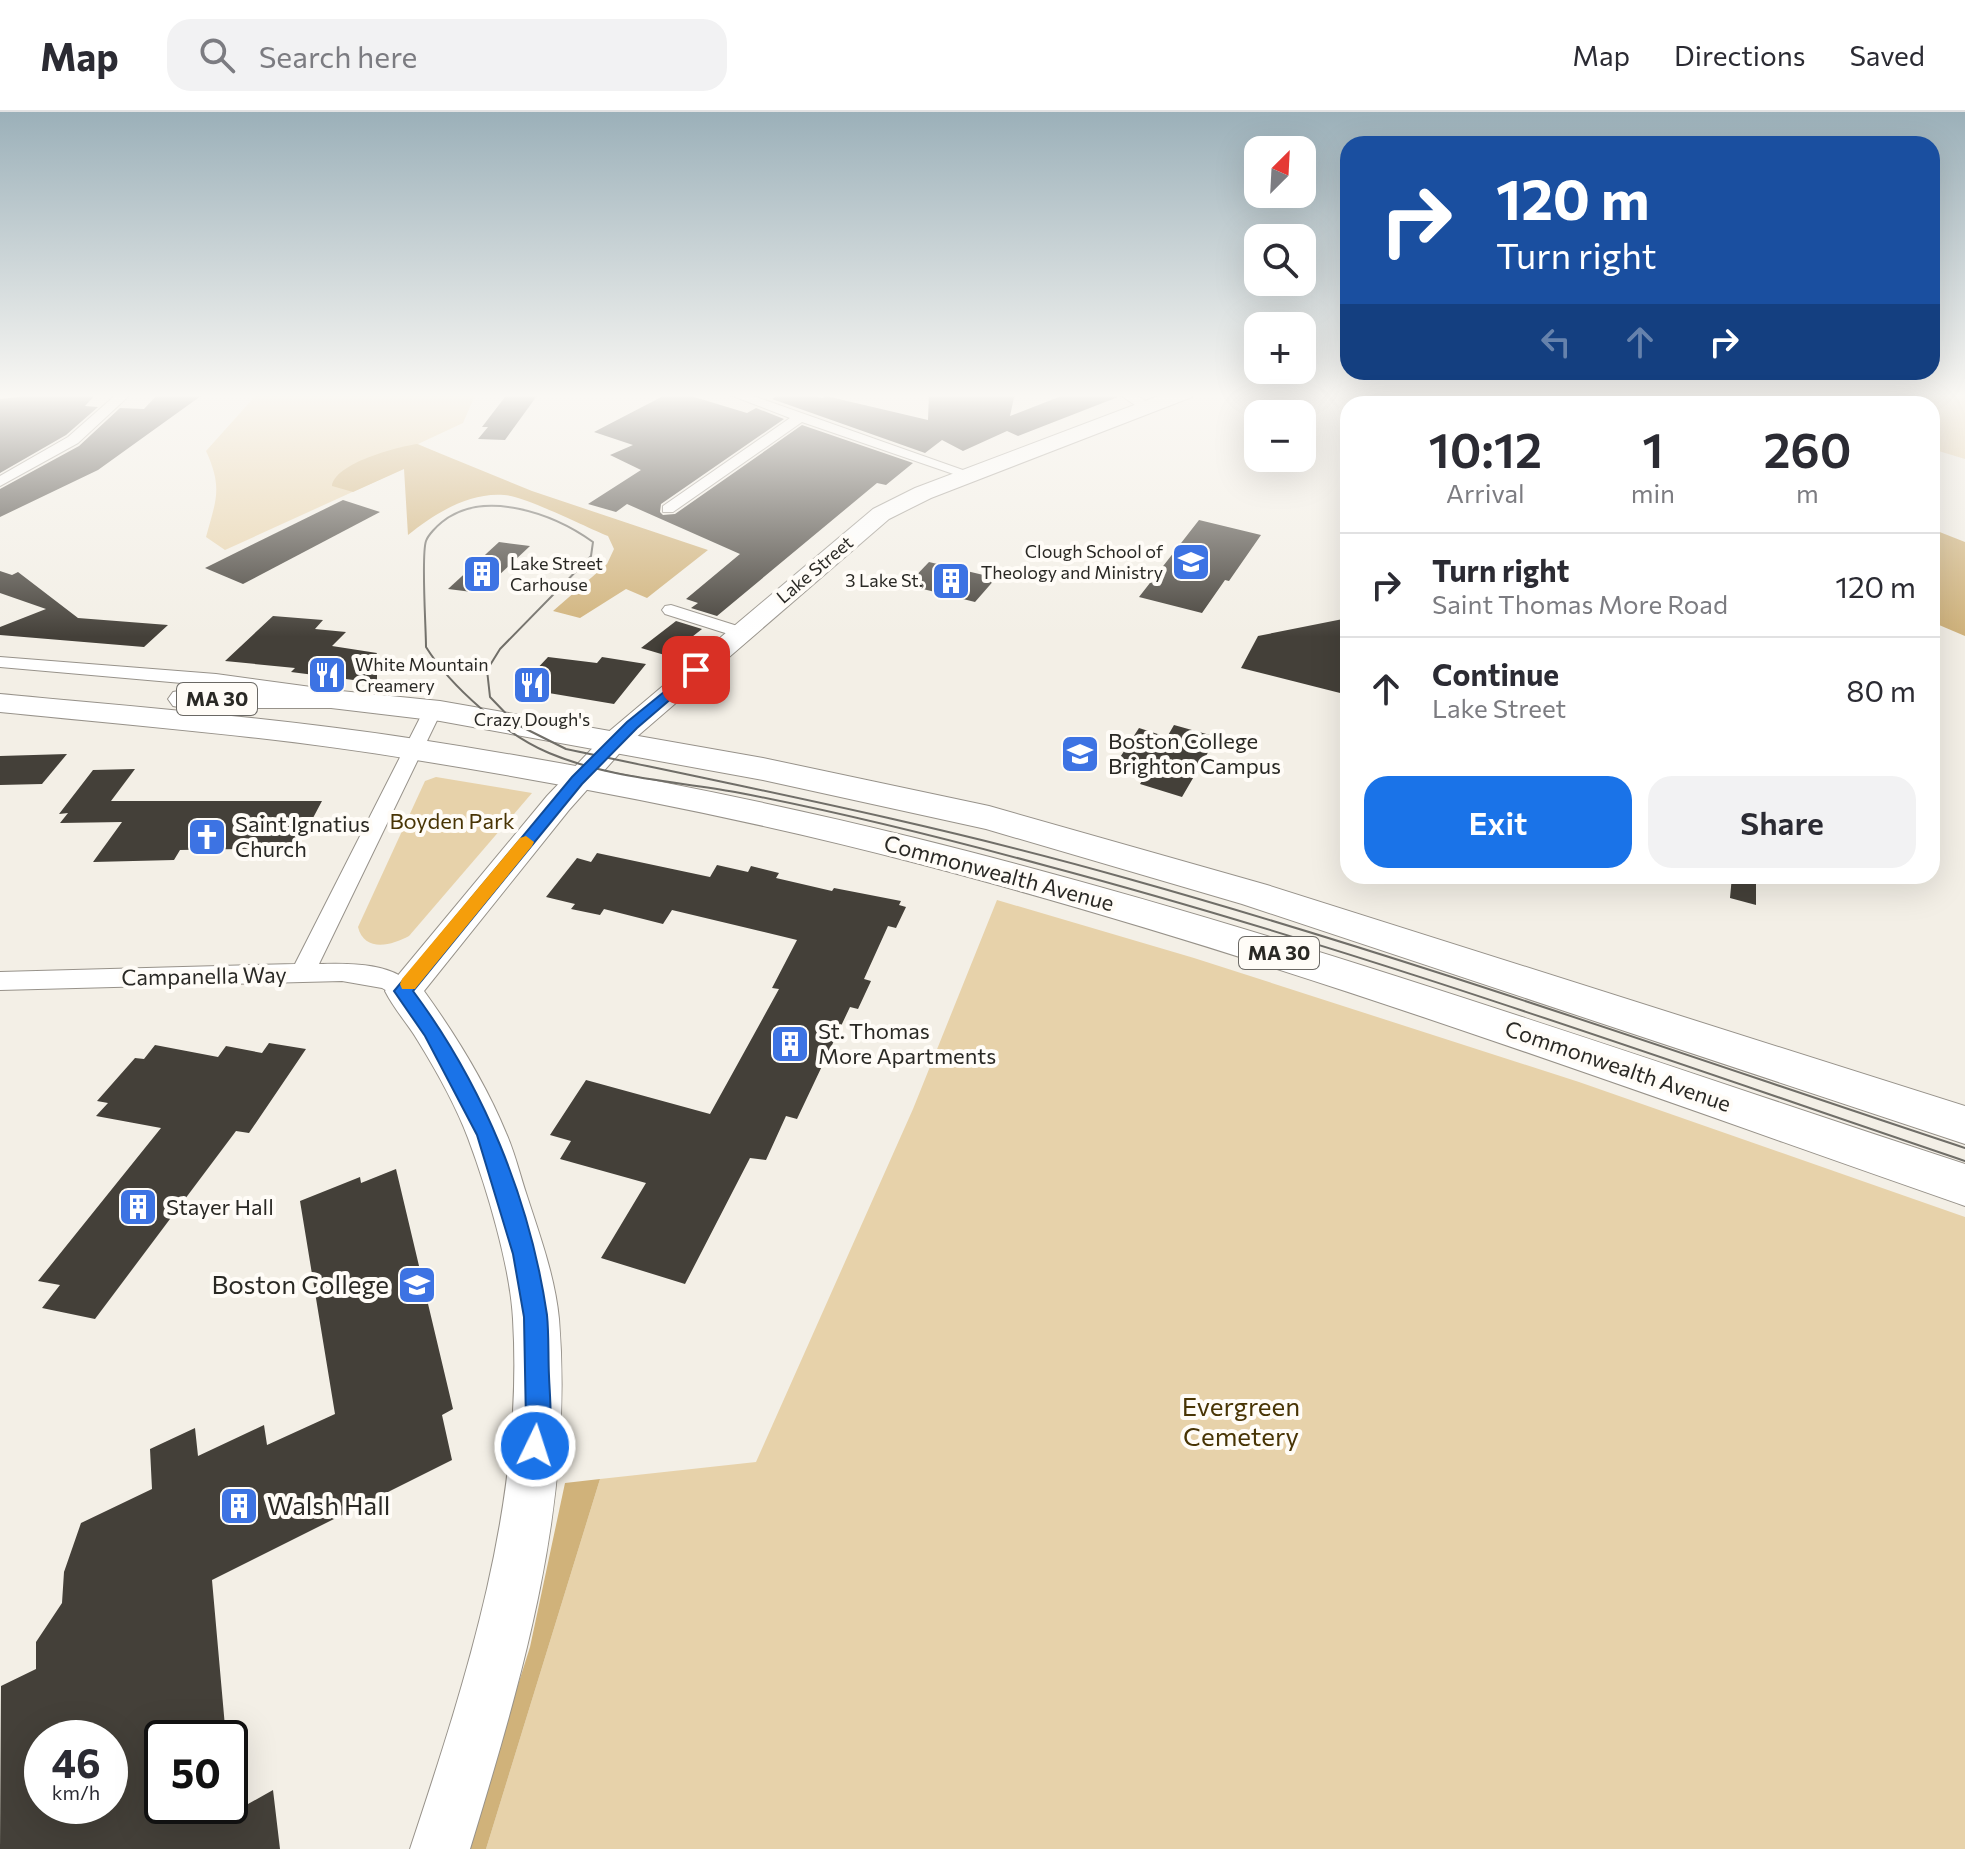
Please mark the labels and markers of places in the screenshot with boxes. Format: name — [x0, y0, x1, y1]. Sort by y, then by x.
place label: Clough School of Theology and Ministry — [981, 540, 1164, 583]
school or university icon: Clough School of Theology and Ministry — [1170, 541, 1212, 583]
place label: Lake Street Carhouse — [510, 552, 603, 595]
building icon: Lake Street Carhouse — [461, 553, 503, 595]
building icon: 3 Lake St. — [930, 560, 972, 602]
place label: 3 Lake St. — [845, 569, 923, 591]
pin — [662, 636, 730, 704]
place label: White Mountain Creamery — [355, 653, 489, 696]
restaurant icon: White Mountain Creamery — [306, 654, 348, 696]
restaurant icon: Crazy Dough's — [511, 664, 553, 706]
place label: Crazy Dough's — [474, 708, 590, 730]
place label: Boston College Brighton Campus — [1108, 727, 1281, 779]
school or university icon: Boston College Brighton Campus — [1059, 733, 1101, 775]
place label: Saint Ignatius Church — [235, 810, 370, 862]
church icon: Saint Ignatius Church — [186, 816, 228, 858]
place label: St. Thomas More Apartments — [818, 1017, 996, 1069]
building icon: St. Thomas More Apartments — [769, 1023, 811, 1065]
building icon: Stayer Hall — [117, 1186, 159, 1228]
place label: Stayer Hall — [166, 1193, 274, 1220]
school or university icon: Boston College — [396, 1264, 438, 1306]
place label: Boston College — [211, 1268, 389, 1299]
building icon: Walsh Hall — [218, 1485, 260, 1527]
place label: Walsh Hall — [267, 1489, 390, 1520]

